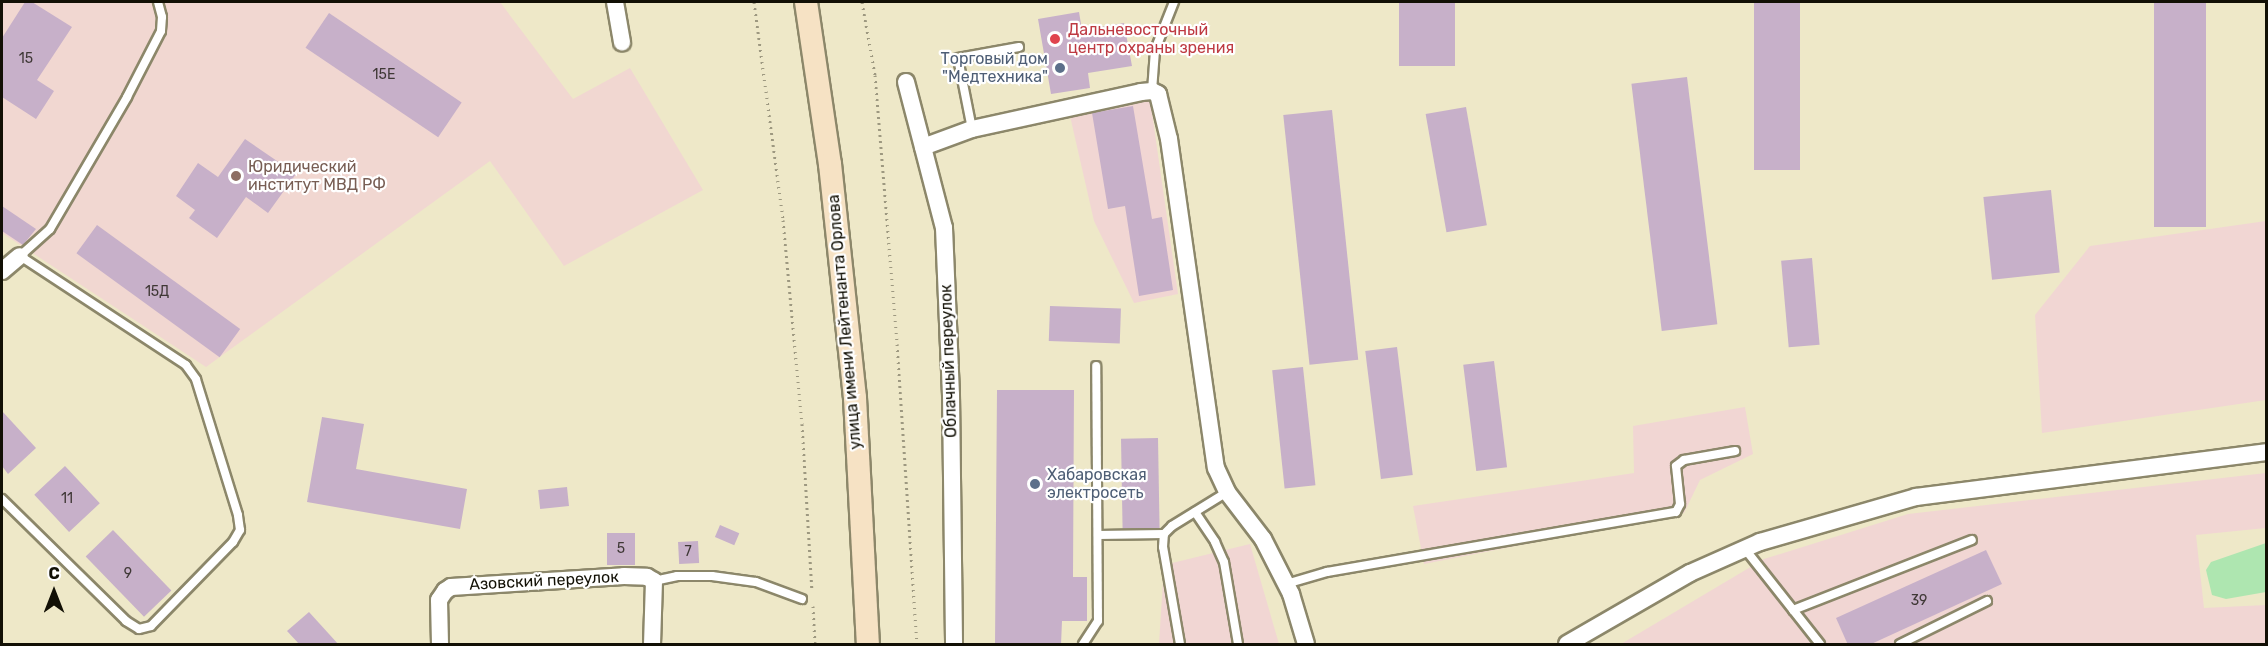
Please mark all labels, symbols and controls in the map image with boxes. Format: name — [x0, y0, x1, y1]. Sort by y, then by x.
place label: Дальневосточный центр охраны зрения — [1068, 20, 1234, 58]
marker: Дальневосточный центр охраны зрения — [1046, 30, 1064, 48]
place label: Торговый дом "Медтехника" — [940, 49, 1048, 87]
house number: 15 — [19, 51, 33, 67]
marker: Торговый дом "Медтехника" — [1053, 61, 1067, 75]
house number: 15Е — [373, 67, 395, 83]
place label: Юридический институт МВД РФ — [248, 157, 386, 195]
marker: Юридический институт МВД РФ — [229, 169, 243, 183]
street label: улица имени Лейтенанта Орлова — [824, 194, 866, 450]
house number: 15Д — [145, 284, 169, 300]
street label: Облачный переулок — [937, 284, 961, 438]
place label: Хабаровская электросеть — [1047, 465, 1147, 503]
marker: Хабаровская электросеть — [1028, 477, 1042, 491]
house number: 11 — [61, 491, 73, 507]
house number: 5 — [617, 541, 625, 557]
house number: 7 — [684, 544, 692, 560]
north arrow — [24, 562, 84, 622]
text: С — [48, 564, 60, 583]
house number: 9 — [124, 566, 132, 582]
street label: Азовский переулок — [469, 567, 619, 595]
house number: 39 — [1911, 593, 1927, 609]

